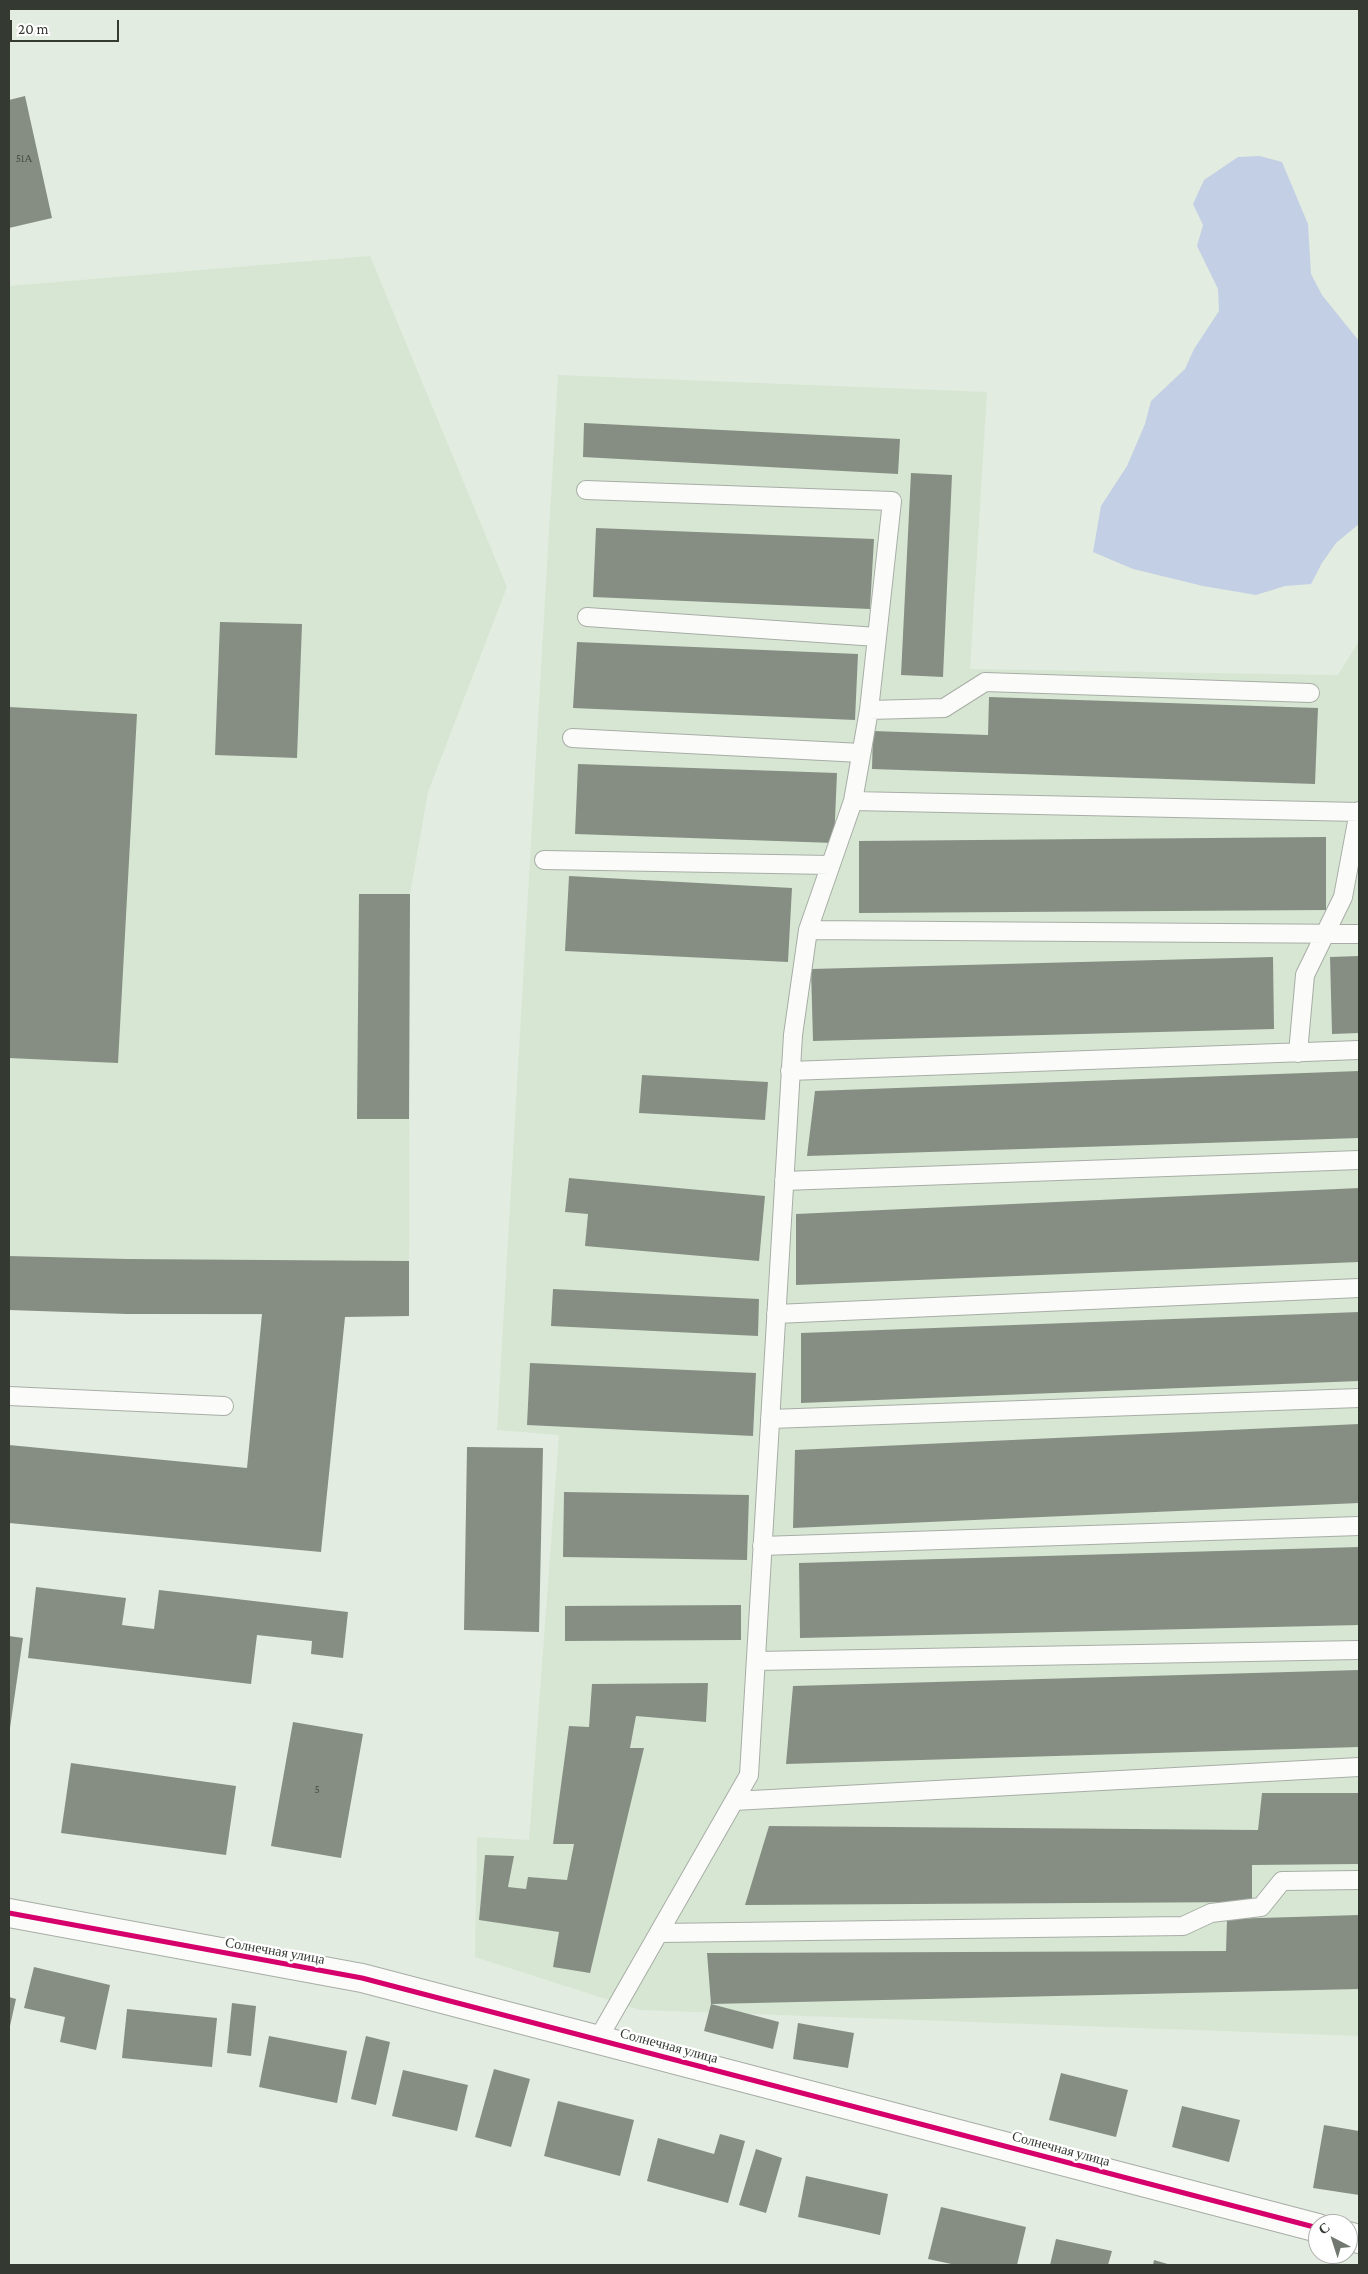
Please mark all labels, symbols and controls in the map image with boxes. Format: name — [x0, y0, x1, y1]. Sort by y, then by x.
scale bar — [12, 10, 121, 42]
text: 20 m — [18, 21, 49, 37]
house number: 51А — [16, 152, 32, 166]
house number: 5 — [314, 1783, 320, 1797]
street label: Солнечная улица — [224, 1934, 326, 1968]
street label: Солнечная улица — [618, 2025, 720, 2067]
street label: Солнечная улица — [1010, 2128, 1112, 2170]
north arrow — [1308, 2214, 1358, 2264]
text: С — [1315, 2219, 1333, 2238]

